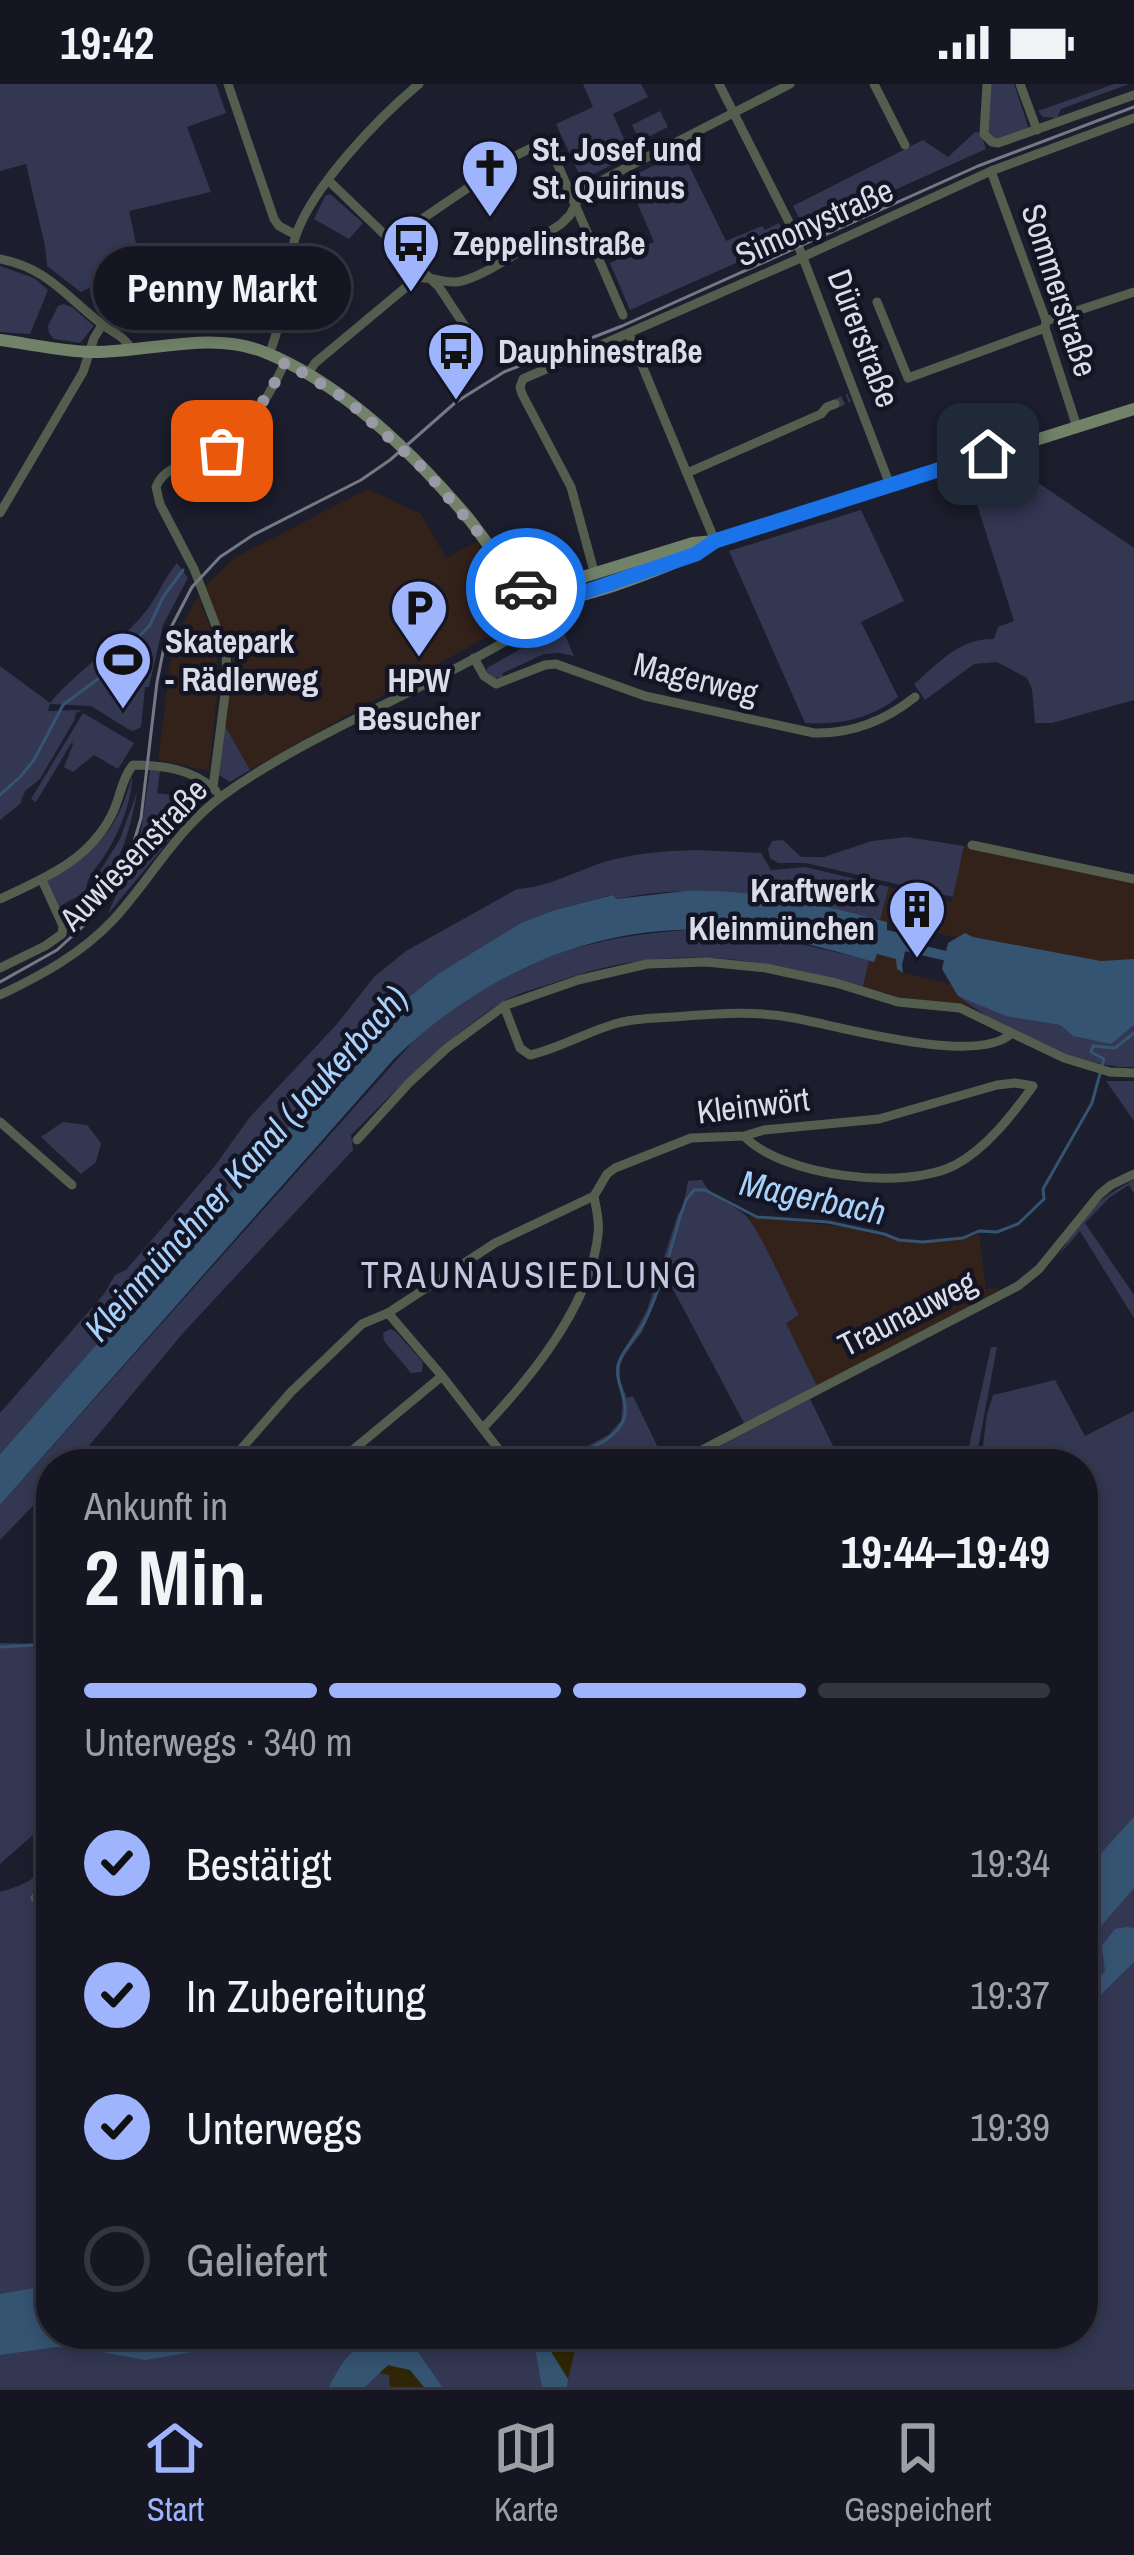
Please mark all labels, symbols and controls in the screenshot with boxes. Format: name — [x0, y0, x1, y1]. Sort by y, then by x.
text: 19:42 — [60, 12, 154, 73]
place label: St. Josef und St. Quirinus — [532, 127, 702, 209]
church icon: St. Josef und St. Quirinus — [459, 137, 521, 219]
street label: Simonystraße — [728, 168, 900, 276]
street label: Sommerstraße — [1011, 198, 1109, 382]
bus stop icon: Zeppelinstraße — [380, 212, 442, 294]
place label: Zeppelinstraße — [453, 221, 646, 265]
callout: Penny Markt — [93, 247, 351, 331]
text: Penny Markt — [127, 262, 317, 314]
street label: Dürerstraße — [818, 263, 910, 413]
bus stop icon: Dauphinestraße — [425, 320, 487, 402]
place label: Dauphinestraße — [498, 329, 703, 373]
pin — [171, 400, 273, 502]
pin — [937, 403, 1039, 505]
icon: bag — [189, 418, 255, 484]
icon: home — [955, 421, 1021, 487]
courier — [466, 528, 586, 648]
icon: car — [493, 555, 559, 621]
parking icon: HPW Besucher — [388, 577, 450, 659]
place label: Skatepark - Rädlerweg — [165, 619, 319, 701]
sports icon: Skatepark - Rädlerweg — [92, 629, 154, 711]
street label: Magerweg — [629, 641, 763, 715]
place label: HPW Besucher — [357, 658, 481, 740]
street label: Auwiesenstraße — [49, 768, 217, 940]
place label: Kraftwerk Kleinmünchen — [689, 868, 876, 950]
building icon: Kraftwerk Kleinmünchen — [886, 878, 948, 960]
water label: Kleinmünchner Kanal (Jaukerbach) — [73, 975, 419, 1351]
street label: Kleinwört — [694, 1076, 812, 1134]
water label: Magerbach — [736, 1158, 890, 1236]
district label: TRAUNAUSIEDLUNG — [361, 1251, 699, 1299]
street label: Traunauweg — [830, 1259, 984, 1367]
text: Ankunft in — [84, 1480, 228, 1532]
text: 19:44–19:49 — [841, 1521, 1050, 1582]
text: 2 Min. — [84, 1524, 265, 1629]
text: Unterwegs · 340 m — [84, 1716, 352, 1768]
icon: check — [84, 1830, 150, 1896]
text: Bestätigt — [186, 1833, 332, 1894]
text: 19:34 — [970, 1837, 1050, 1889]
icon: check — [84, 1962, 150, 2028]
text: In Zubereitung — [186, 1965, 426, 2026]
text: 19:37 — [970, 1969, 1050, 2021]
icon: check — [84, 2094, 150, 2160]
text: Unterwegs — [186, 2097, 362, 2158]
text: 19:39 — [970, 2101, 1050, 2153]
text: Geliefert — [186, 2229, 328, 2290]
tab: Start — [142, 2415, 208, 2531]
tab: Karte — [493, 2415, 559, 2531]
tab: Gespeichert — [844, 2415, 992, 2531]

